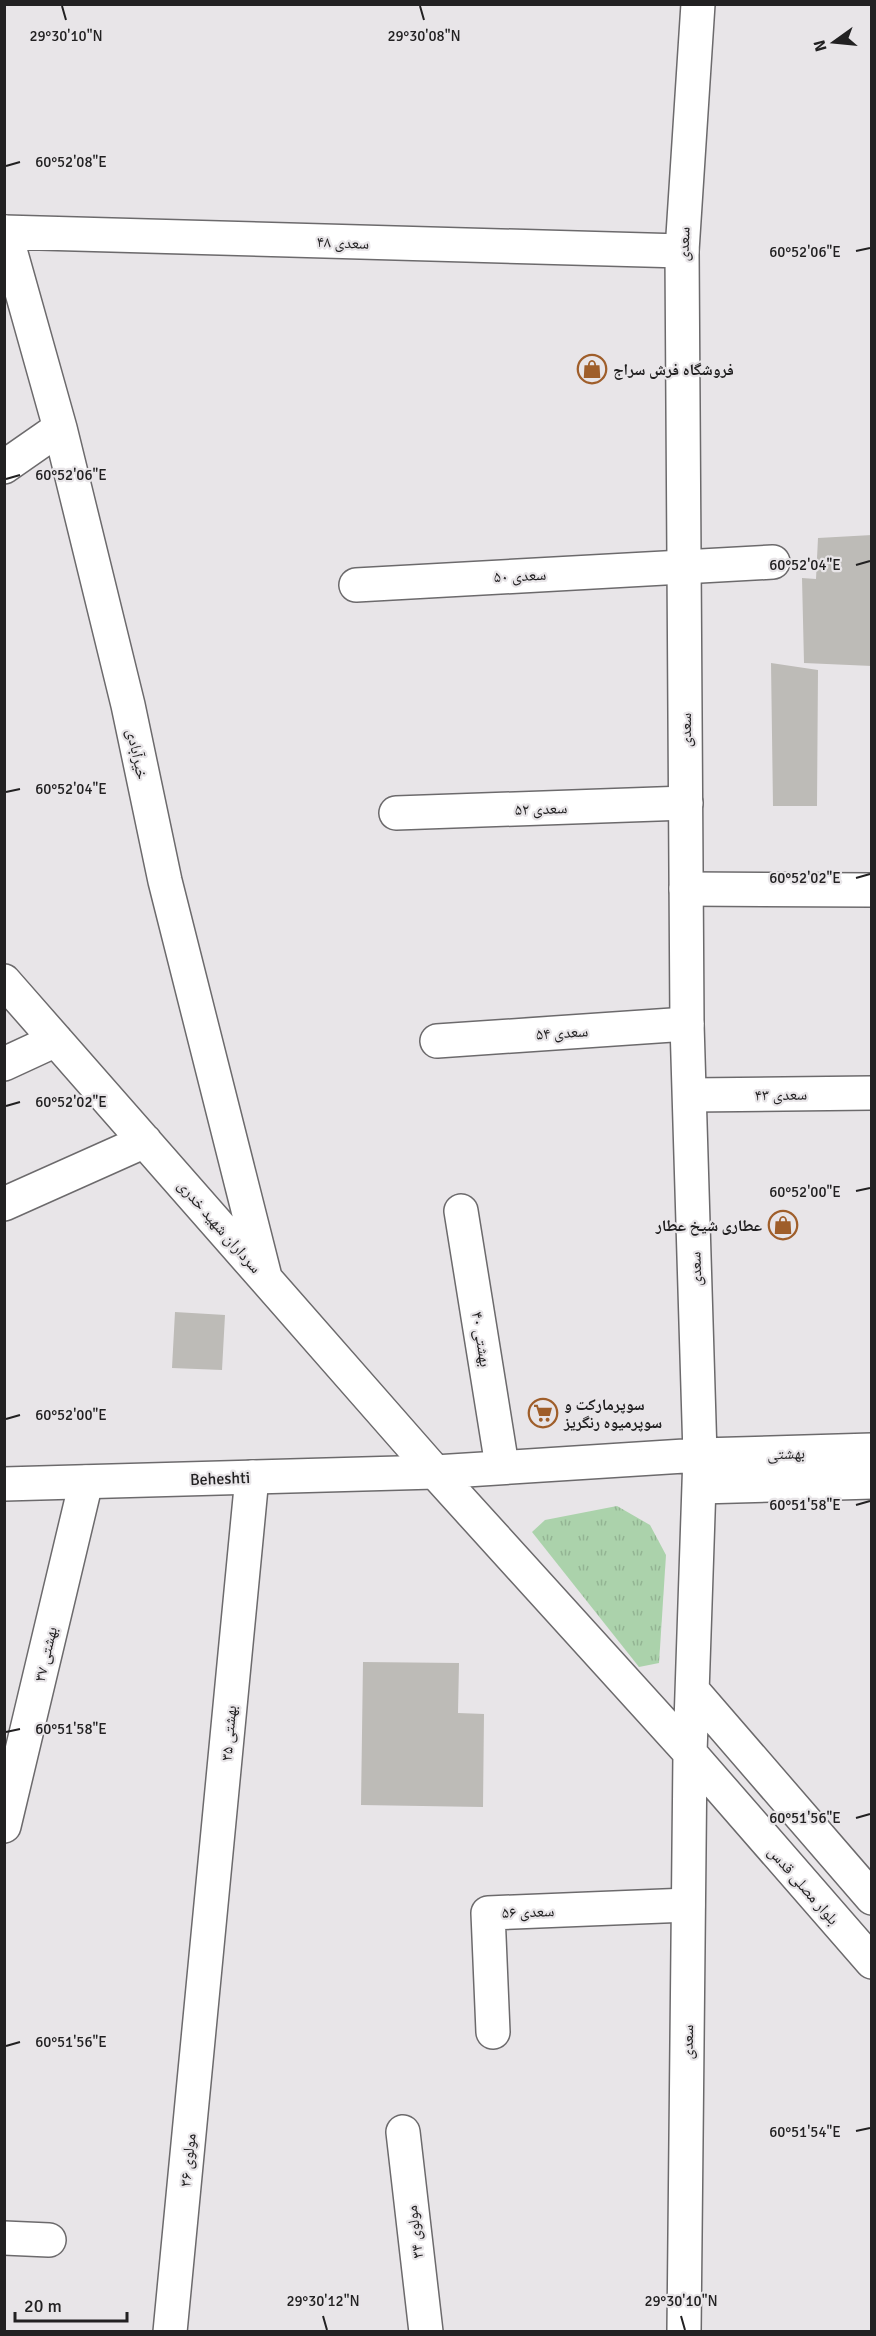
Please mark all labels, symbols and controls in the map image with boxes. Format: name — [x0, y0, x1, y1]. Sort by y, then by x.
north arrow — [804, 12, 864, 72]
text: 29°30'10"N — [29, 27, 103, 45]
text: 29°30'08"N — [387, 27, 461, 45]
text: N — [809, 38, 832, 54]
text: 60°52'08"E — [35, 153, 107, 171]
street label: سعدی — [673, 226, 695, 262]
street label: سعدی ۴۸ — [316, 232, 370, 254]
text: 60°52'06"E — [769, 243, 841, 261]
shop icon: فروشگاه فرش سراج — [576, 353, 608, 385]
place label: فروشگاه فرش سراج — [613, 360, 734, 380]
text: 60°52'06"E — [35, 466, 107, 484]
text: 60°52'04"E — [769, 556, 841, 574]
street label: سعدی ۵۰ — [493, 565, 547, 587]
street label: سعدی — [676, 713, 696, 747]
street label: خیرآبادی — [122, 727, 152, 781]
text: 60°52'04"E — [35, 780, 107, 798]
street label: سعدی ۵۲ — [514, 798, 568, 820]
text: 60°52'02"E — [769, 869, 841, 887]
street label: سعدی ۵۴ — [535, 1021, 589, 1045]
street label: سعدی ۴۳ — [755, 1085, 807, 1105]
text: 60°52'02"E — [35, 1093, 107, 1111]
street label: سرداران شهید خدری — [173, 1176, 265, 1278]
text: 60°52'00"E — [769, 1183, 841, 1201]
shop icon: عطاری شیخ عطار — [767, 1209, 799, 1241]
place label: عطاری شیخ عطار — [655, 1216, 762, 1236]
street label: سعدی — [685, 1251, 707, 1287]
street label: بهشتی ۴۰ — [467, 1310, 495, 1368]
place label: سوپرمارکت و سوپرمیوه رنگریز — [563, 1395, 662, 1433]
supermarket icon: سوپرمارکت و سوپرمیوه رنگریز — [527, 1397, 559, 1429]
text: 60°52'00"E — [35, 1406, 107, 1424]
street label: بهشتی — [767, 1443, 805, 1465]
street label: Beheshti — [190, 1468, 250, 1490]
text: 60°51'58"E — [769, 1496, 841, 1514]
street label: بهشتی ۳۷ — [30, 1625, 62, 1684]
street label: بهشتی ۳۵ — [217, 1704, 241, 1762]
text: 60°51'58"E — [35, 1720, 107, 1738]
text: 60°51'56"E — [769, 1809, 841, 1827]
street label: بلوار مصلی قدس — [764, 1842, 843, 1929]
street label: سعدی ۵۶ — [501, 1901, 555, 1923]
street label: سعدی — [678, 2025, 698, 2060]
text: 60°51'56"E — [35, 2033, 107, 2051]
text: 60°51'54"E — [769, 2123, 841, 2141]
street label: مولوی ۳۶ — [175, 2132, 201, 2188]
street label: مولوی ۳۴ — [402, 2204, 428, 2260]
scale bar — [15, 2285, 128, 2323]
text: 29°30'12"N — [286, 2292, 360, 2310]
text: 29°30'10"N — [644, 2292, 718, 2310]
text: 20 m — [24, 2295, 62, 2317]

